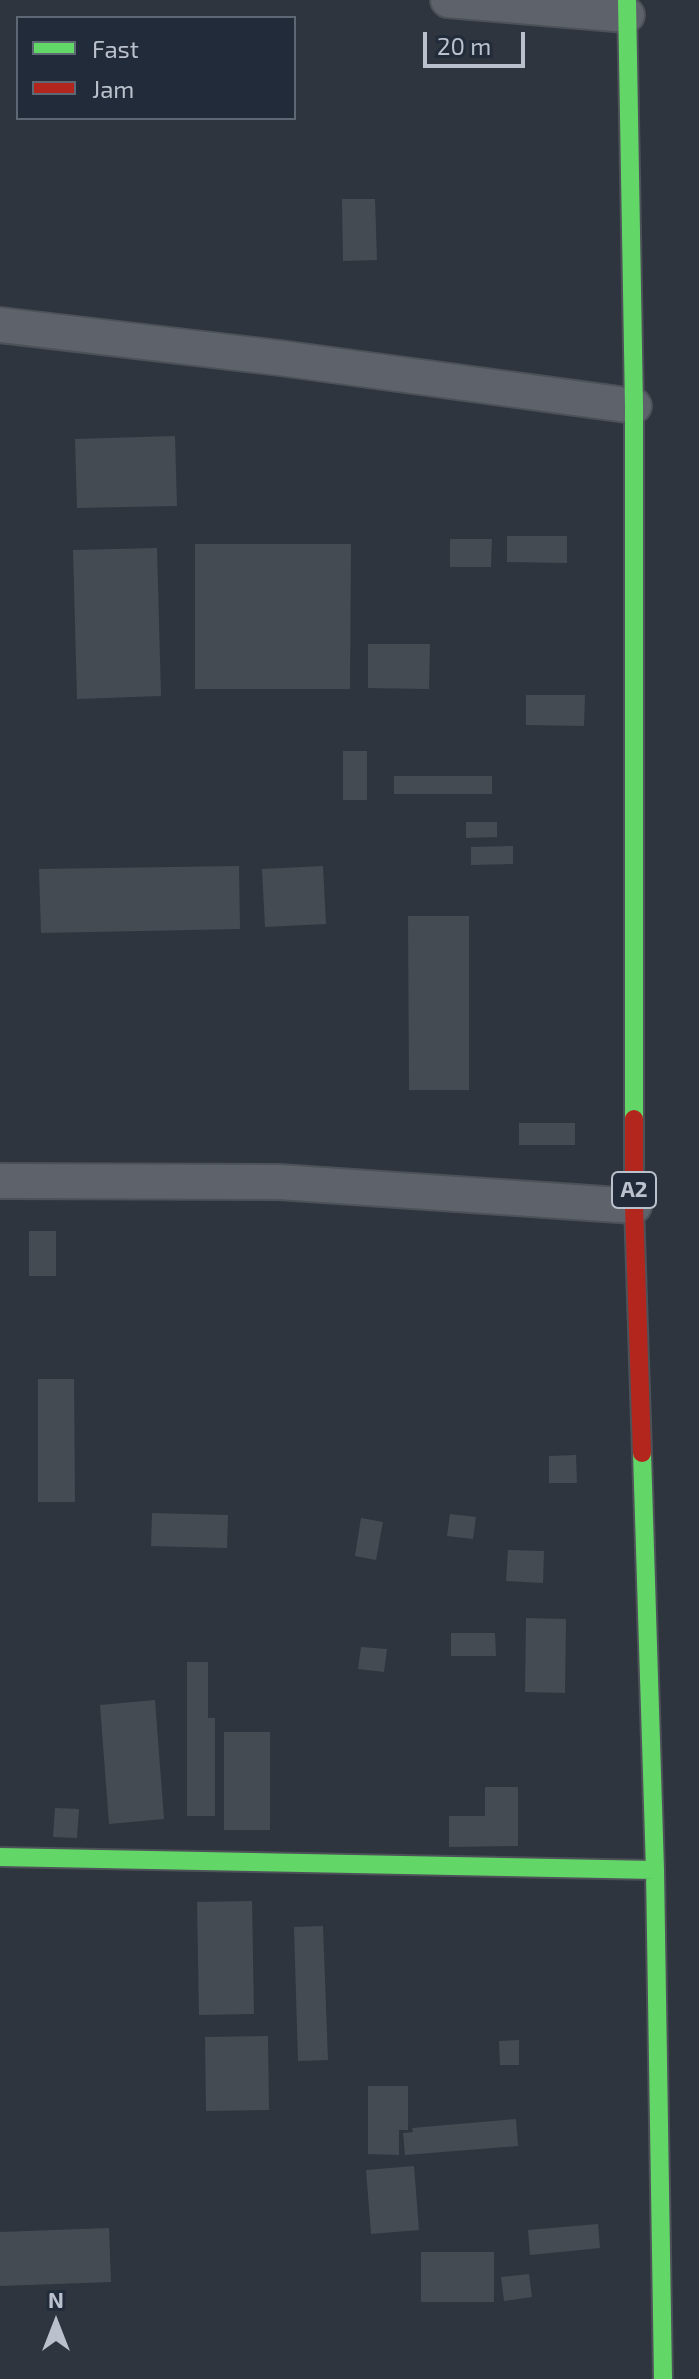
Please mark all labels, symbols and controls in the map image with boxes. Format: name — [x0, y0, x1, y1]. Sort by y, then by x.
legend — [16, 16, 296, 120]
scale bar — [427, 16, 529, 66]
text: 20 m — [437, 31, 491, 60]
text: Fast — [92, 34, 139, 63]
text: Jam — [92, 74, 134, 103]
road number: A2 — [612, 1172, 656, 1208]
north arrow — [16, 2283, 96, 2363]
text: N — [48, 2286, 64, 2312]

